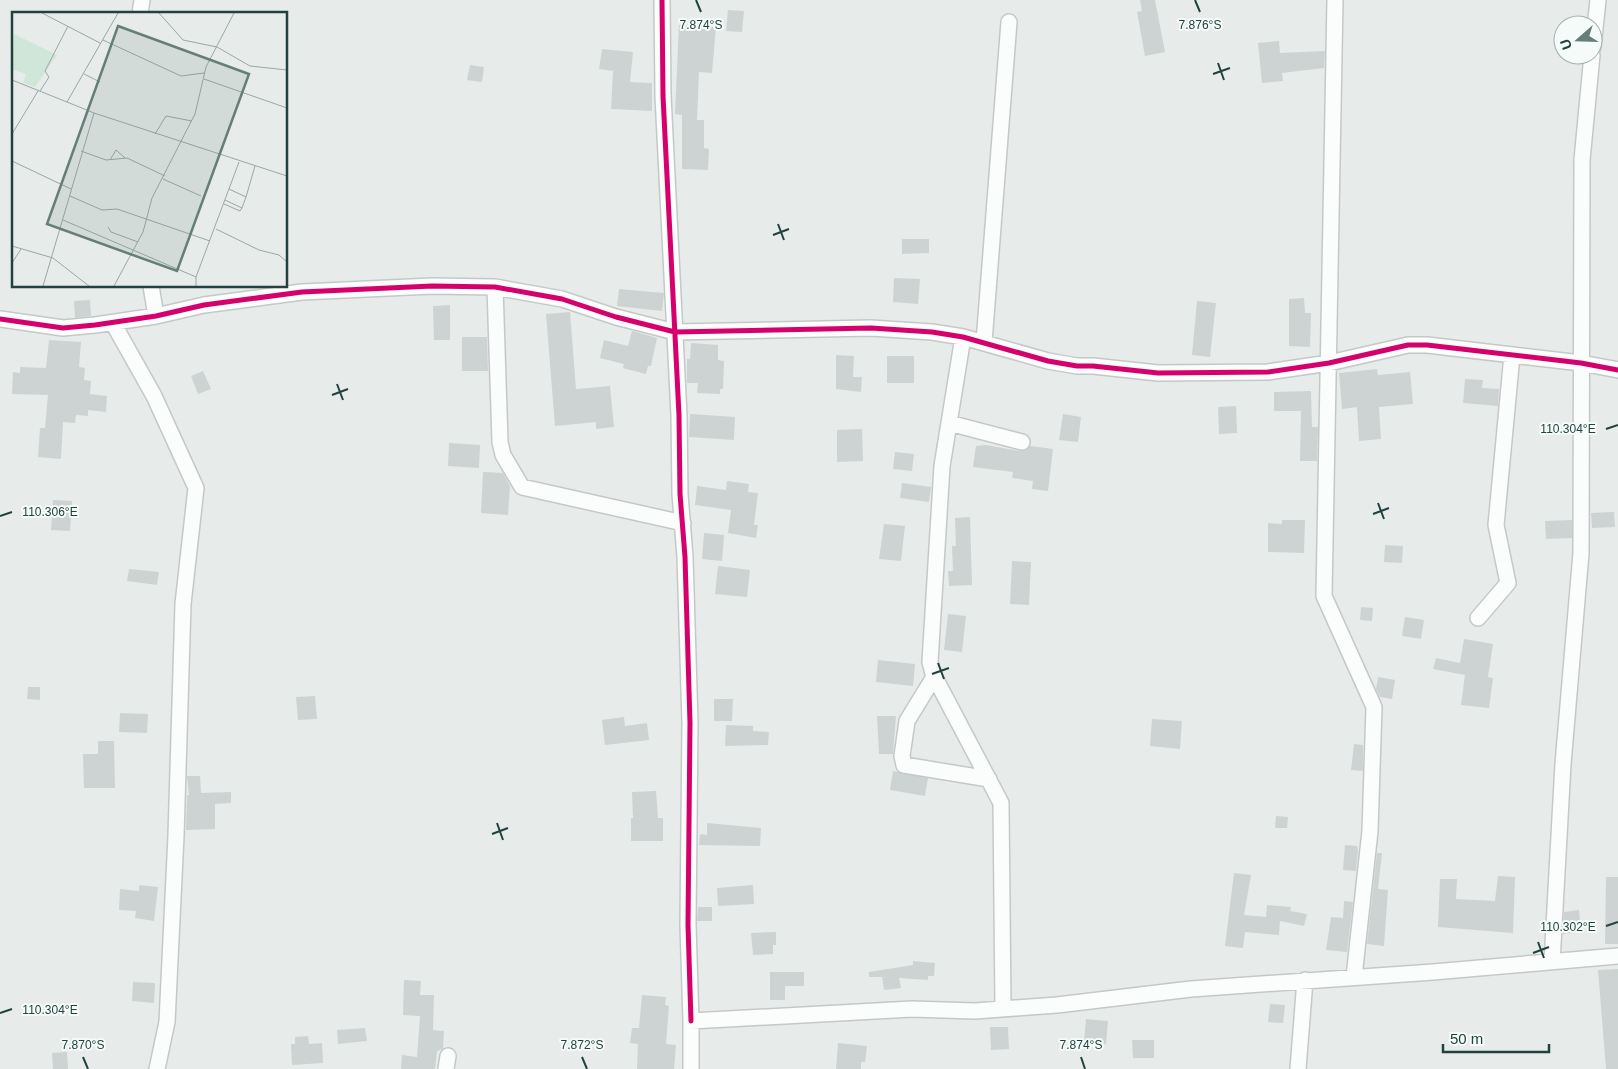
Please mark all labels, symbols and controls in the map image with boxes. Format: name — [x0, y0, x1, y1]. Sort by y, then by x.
inset map — [12, 12, 288, 288]
north arrow — [1553, 15, 1603, 65]
text: 7.874°S — [680, 18, 722, 32]
text: 7.876°S — [1179, 18, 1221, 32]
text: U — [1557, 37, 1575, 52]
text: 110.304°E — [1540, 422, 1596, 436]
text: 110.306°E — [22, 505, 78, 519]
text: 110.302°E — [1540, 920, 1596, 934]
text: 110.304°E — [22, 1003, 78, 1017]
scale bar — [1443, 1022, 1549, 1054]
text: 50 m — [1450, 1030, 1483, 1047]
text: 7.870°S — [62, 1038, 104, 1052]
text: 7.872°S — [561, 1038, 603, 1052]
text: 7.874°S — [1060, 1038, 1102, 1052]

